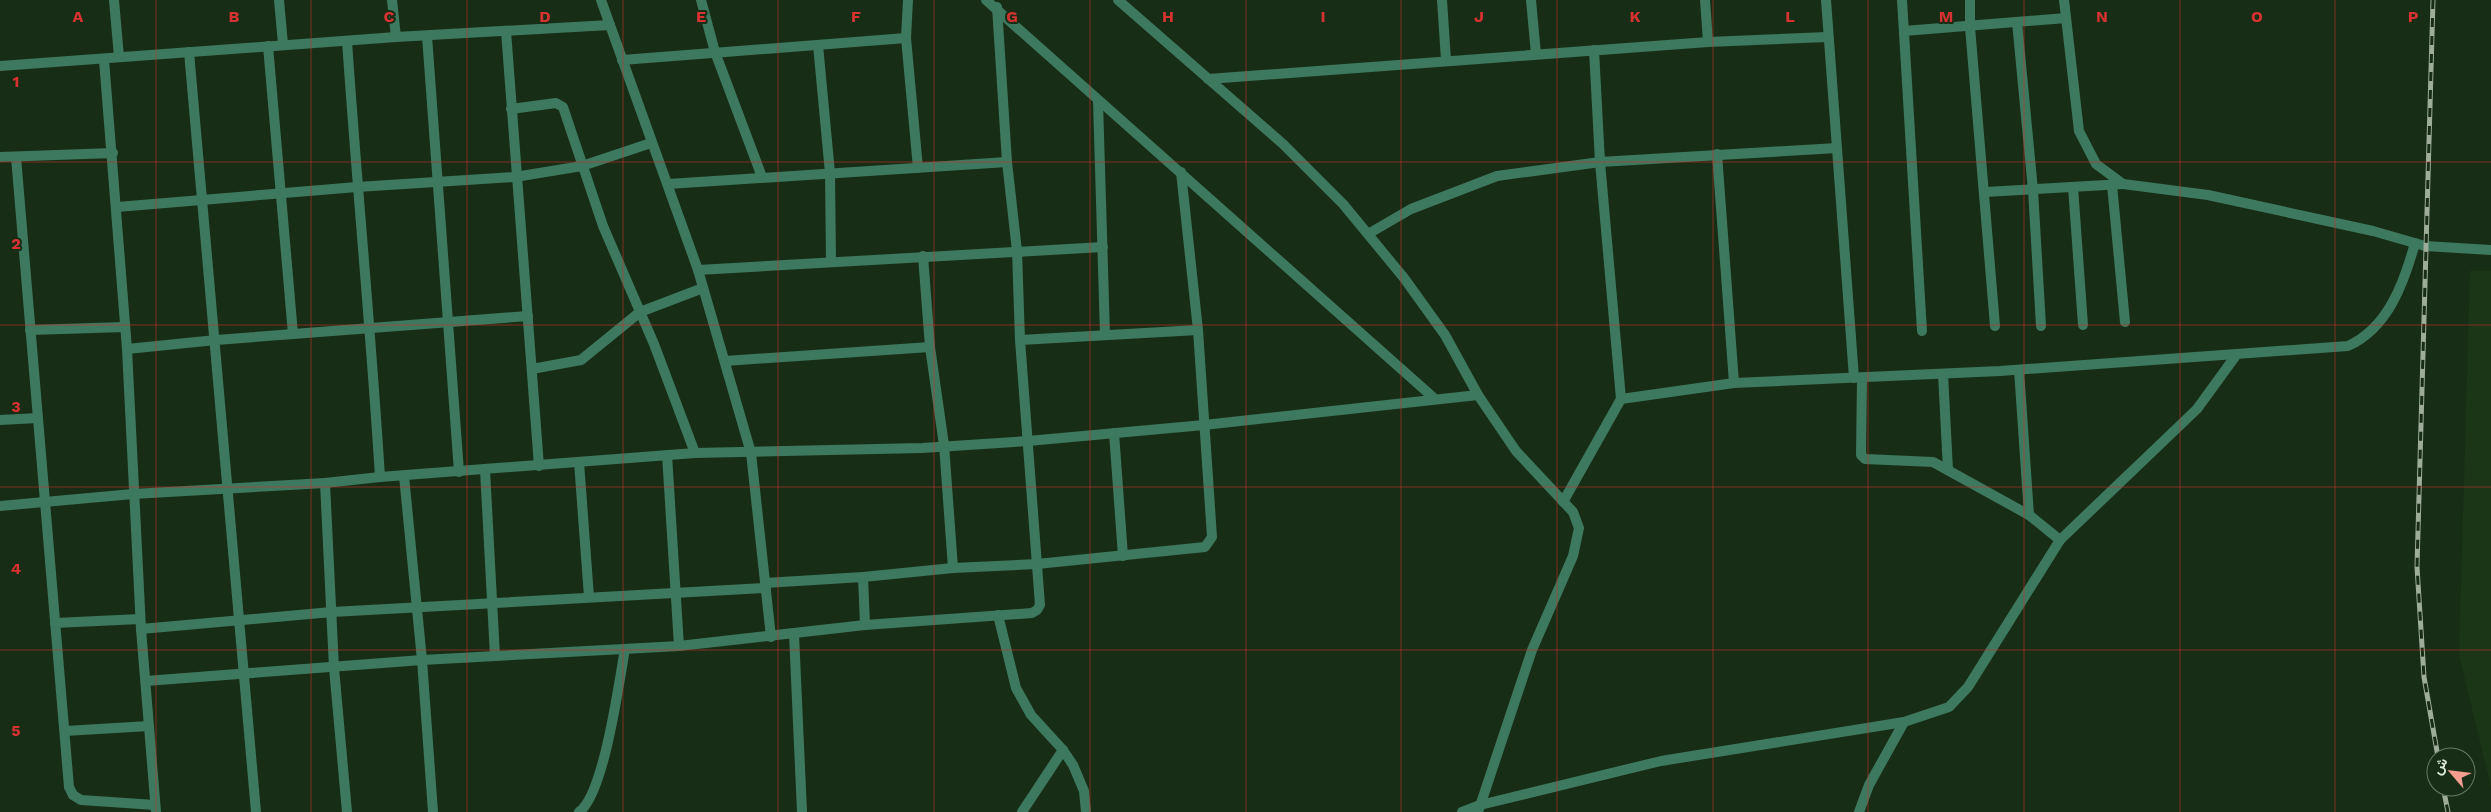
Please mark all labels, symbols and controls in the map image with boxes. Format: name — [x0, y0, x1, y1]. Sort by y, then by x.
text: A — [73, 7, 84, 26]
text: B — [229, 7, 240, 26]
text: C — [384, 7, 395, 26]
text: D — [539, 7, 551, 26]
text: E — [696, 7, 706, 26]
text: F — [851, 7, 861, 26]
text: G — [1006, 7, 1018, 26]
text: H — [1162, 7, 1174, 26]
text: I — [1320, 7, 1326, 26]
text: J — [1474, 7, 1484, 26]
text: K — [1629, 7, 1641, 26]
text: L — [1785, 7, 1795, 26]
text: M — [1939, 7, 1953, 26]
text: N — [2096, 7, 2108, 26]
text: O — [2251, 7, 2263, 26]
text: P — [2408, 7, 2419, 26]
text: 1 — [13, 72, 19, 91]
text: 2 — [11, 234, 21, 253]
text: 3 — [11, 397, 21, 416]
text: 4 — [11, 559, 21, 578]
text: 5 — [11, 721, 21, 740]
north arrow — [2426, 747, 2476, 797]
text: ش — [2429, 755, 2451, 778]

